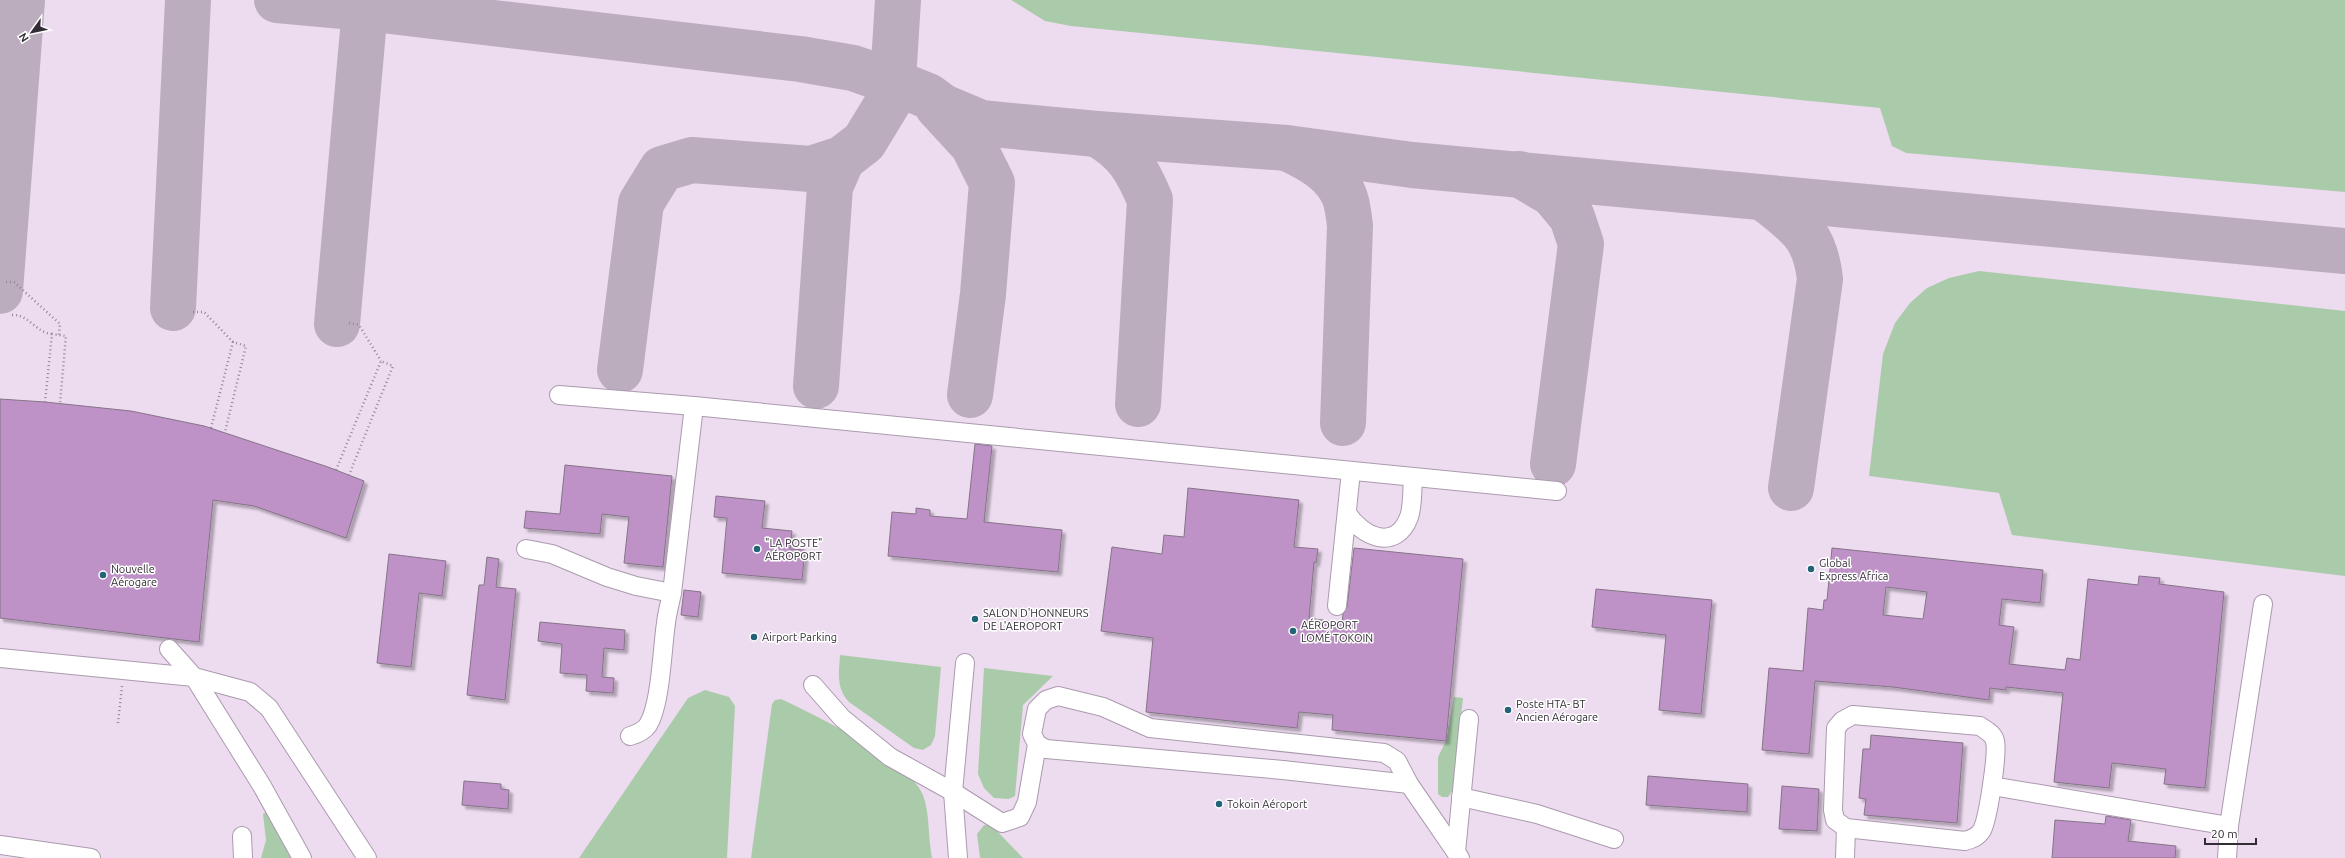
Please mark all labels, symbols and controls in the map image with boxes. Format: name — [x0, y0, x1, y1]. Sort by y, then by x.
north arrow — [12, 12, 52, 52]
text: N — [16, 31, 31, 44]
place label: "LA POSTE" AÉROPORT — [765, 537, 823, 562]
marker: "LA POSTE" AÉROPORT — [752, 544, 762, 554]
place label: Global Express Africa — [1819, 557, 1889, 582]
place label: Nouvelle Aérogare — [111, 563, 157, 588]
marker: Global Express Africa — [1806, 564, 1816, 574]
marker: Nouvelle Aérogare — [98, 570, 108, 580]
place label: SALON D'HONNEURS DE L'AEROPORT — [983, 607, 1089, 632]
marker: SALON D'HONNEURS DE L'AEROPORT — [970, 614, 980, 624]
place label: AÉROPORT LOMÉ TOKOIN — [1301, 618, 1373, 644]
marker: AÉROPORT LOMÉ TOKOIN — [1288, 626, 1298, 636]
place label: Airport Parking — [762, 631, 837, 643]
marker: Airport Parking — [749, 632, 759, 642]
place label: Poste HTA- BT Ancien Aérogare — [1516, 698, 1598, 723]
marker: Poste HTA- BT Ancien Aérogare — [1503, 705, 1513, 715]
place label: Tokoin Aéroport — [1227, 798, 1308, 810]
marker: Tokoin Aéroport — [1214, 799, 1224, 809]
scale bar — [2205, 820, 2256, 846]
text: 20 m — [2211, 827, 2238, 840]

